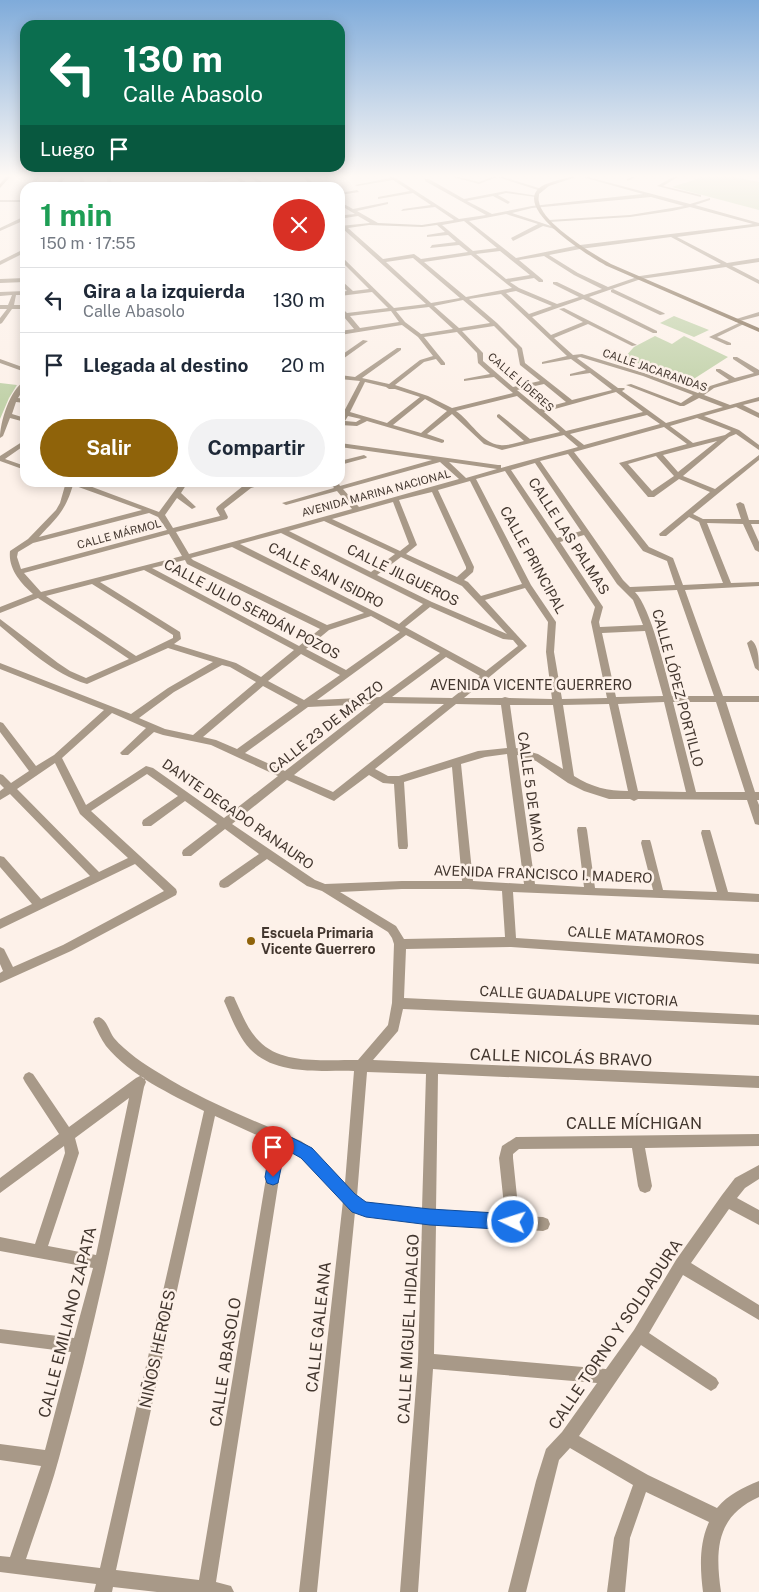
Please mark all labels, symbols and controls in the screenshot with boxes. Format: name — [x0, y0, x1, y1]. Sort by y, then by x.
text: 130 m — [123, 39, 223, 80]
icon: left — [40, 40, 105, 105]
text: Calle Abasolo — [123, 81, 263, 107]
icon: arrive — [105, 135, 133, 163]
text: Luego — [40, 138, 95, 160]
text: 1 min — [40, 197, 112, 233]
button: close — [273, 199, 325, 251]
text: 150 m · 17:55 — [40, 234, 136, 253]
text: Gira a la izquierda — [83, 280, 245, 302]
icon: left — [40, 286, 68, 314]
text: 130 m — [273, 289, 325, 311]
text: Calle Abasolo — [83, 302, 185, 321]
street label: CALLE JACARANDAS — [601, 346, 709, 394]
street label: CALLE LÍDERES — [486, 349, 557, 414]
icon: arrive — [40, 351, 68, 379]
text: Llegada al destino — [83, 354, 248, 376]
text: 20 m — [281, 354, 325, 376]
button: Salir — [40, 419, 178, 477]
button: Compartir — [188, 419, 325, 477]
street label: AVENIDA MARINA NACIONAL — [300, 467, 452, 519]
street label: CALLE LAS PALMAS — [525, 475, 613, 597]
street label: CALLE PRINCIPAL — [497, 504, 569, 616]
street label: CALLE MÁRMOL — [75, 516, 162, 551]
street label: CALLE SAN ISIDRO — [266, 539, 386, 611]
street label: CALLE JILGUEROS — [344, 541, 462, 609]
street label: CALLE JULIO SERDÁN POZOS — [161, 555, 343, 662]
street label: CALLE LÓPEZ PORTILLO — [649, 607, 709, 769]
street label: CALLE 23 DE MARZO — [266, 677, 386, 777]
street label: AVENIDA VICENTE GUERRERO — [430, 677, 632, 693]
street label: CALLE 5 DE MAYO — [515, 731, 547, 853]
street label: DANTE DEGADO RANAURO — [159, 756, 317, 872]
street label: AVENIDA FRANCISCO I. MADERO — [433, 862, 653, 886]
street label: CALLE MATAMOROS — [567, 923, 705, 949]
place label: Escuela Primaria Vicente Guerrero — [261, 925, 376, 957]
marker: Escuela Primaria Vicente Guerrero — [245, 935, 257, 947]
street label: CALLE GUADALUPE VICTORIA — [479, 983, 679, 1009]
street label: CALLE NICOLÁS BRAVO — [469, 1044, 653, 1070]
street label: CALLE MÍCHIGAN — [566, 1113, 702, 1133]
pin — [252, 1126, 294, 1177]
icon: arrive — [259, 1133, 287, 1161]
position arrow — [486, 1195, 538, 1247]
street label: CALLE EMILIANO ZAPATA — [35, 1225, 100, 1420]
street label: CALLE MIGUEL HIDALGO — [394, 1233, 423, 1425]
street label: CALLE TORNO Y SOLDADURA — [544, 1235, 686, 1433]
street label: CALLE GALEANA — [302, 1261, 335, 1393]
street label: NIÑOS HEROES — [135, 1288, 179, 1410]
street label: CALLE ABASOLO — [206, 1296, 245, 1428]

